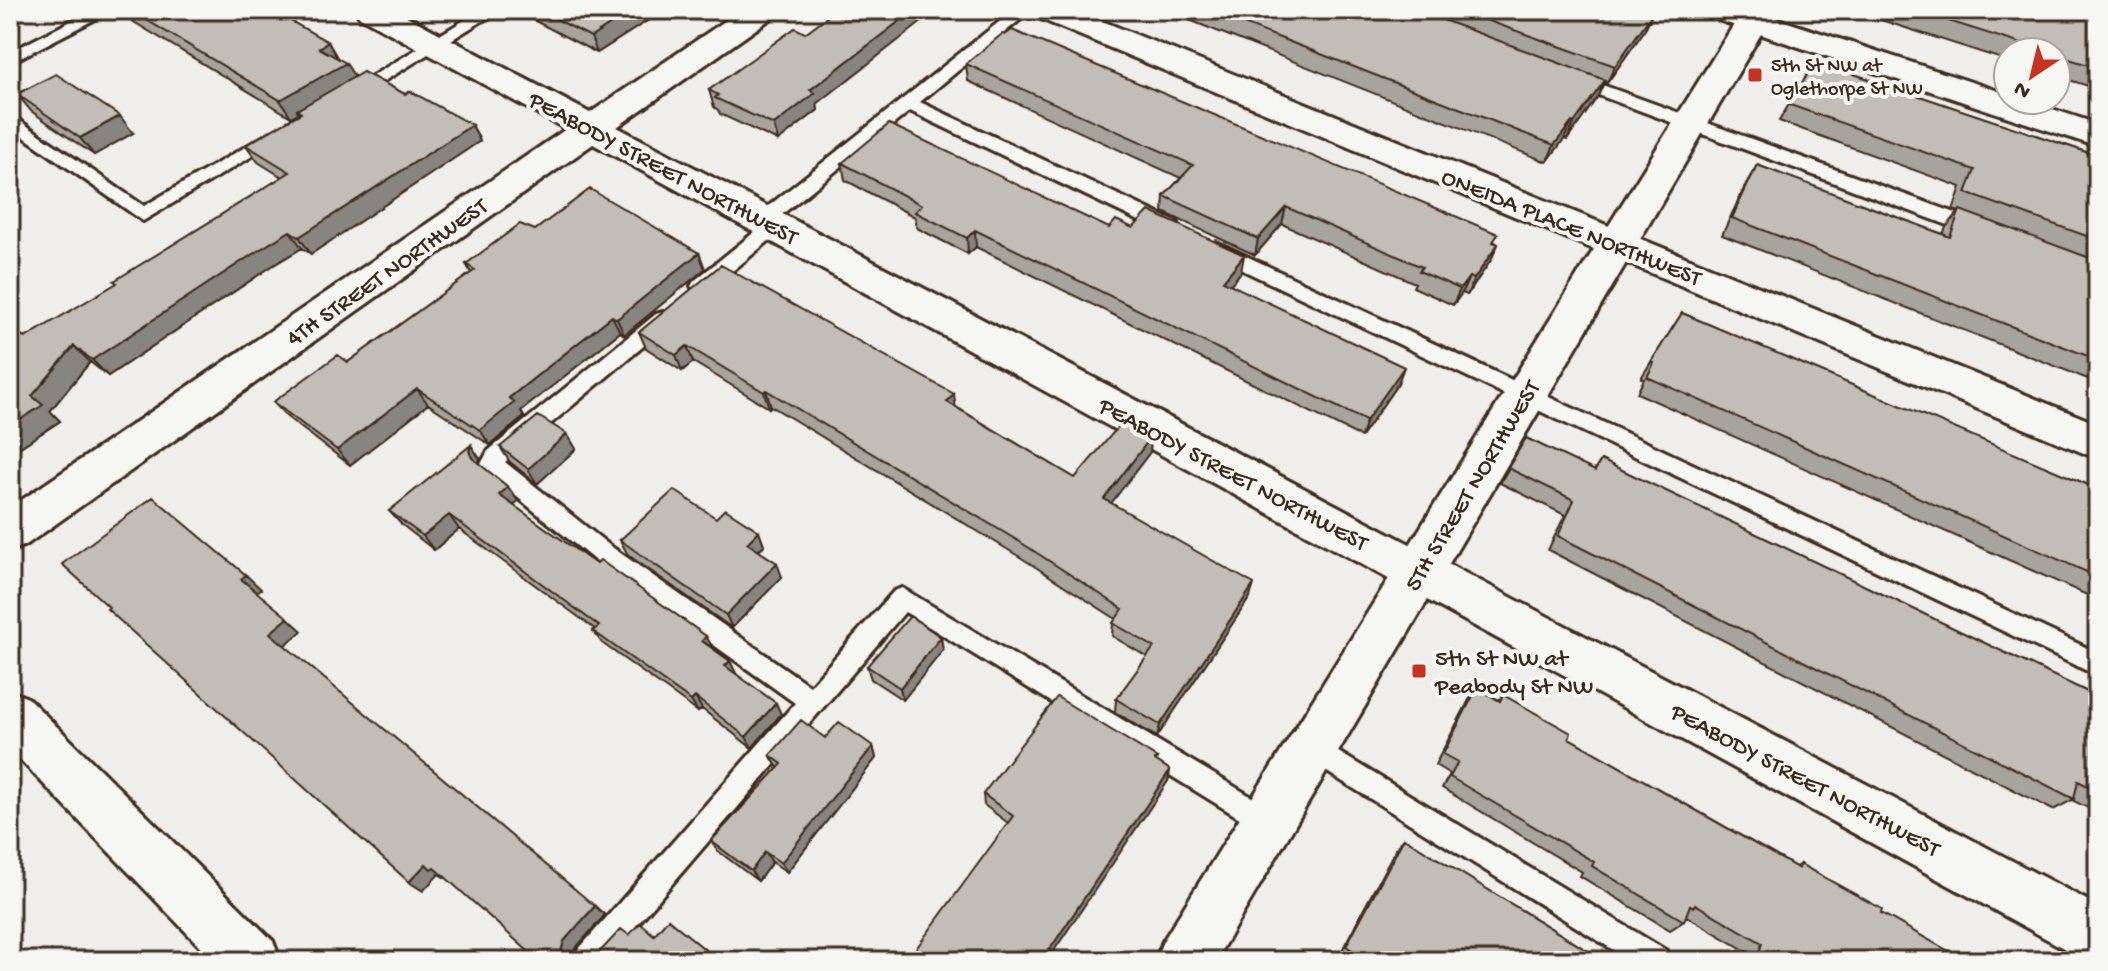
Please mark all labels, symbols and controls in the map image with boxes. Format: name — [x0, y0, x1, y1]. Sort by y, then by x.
north arrow — [1992, 36, 2072, 116]
place label: 5th St NW at Oglethorpe St NW — [1771, 56, 1923, 102]
marker: 5th St NW at Oglethorpe St NW — [1746, 66, 1764, 84]
text: N — [2009, 74, 2036, 104]
street label: PEABODY STREET NORTHWEST — [522, 86, 803, 254]
street label: ONEIDA PLACE NORTHWEST — [1437, 164, 1706, 295]
street label: 4TH STREET NORTHWEST — [282, 192, 496, 354]
street label: 5TH STREET NORTHWEST — [1400, 375, 1549, 597]
street label: PEABODY STREET NORTHWEST — [1092, 392, 1373, 560]
place label: 5th St NW at Peabody St NW — [1434, 646, 1593, 703]
marker: 5th St NW at Peabody St NW — [1410, 662, 1428, 680]
street label: PEABODY STREET NORTHWEST — [1664, 698, 1945, 866]

